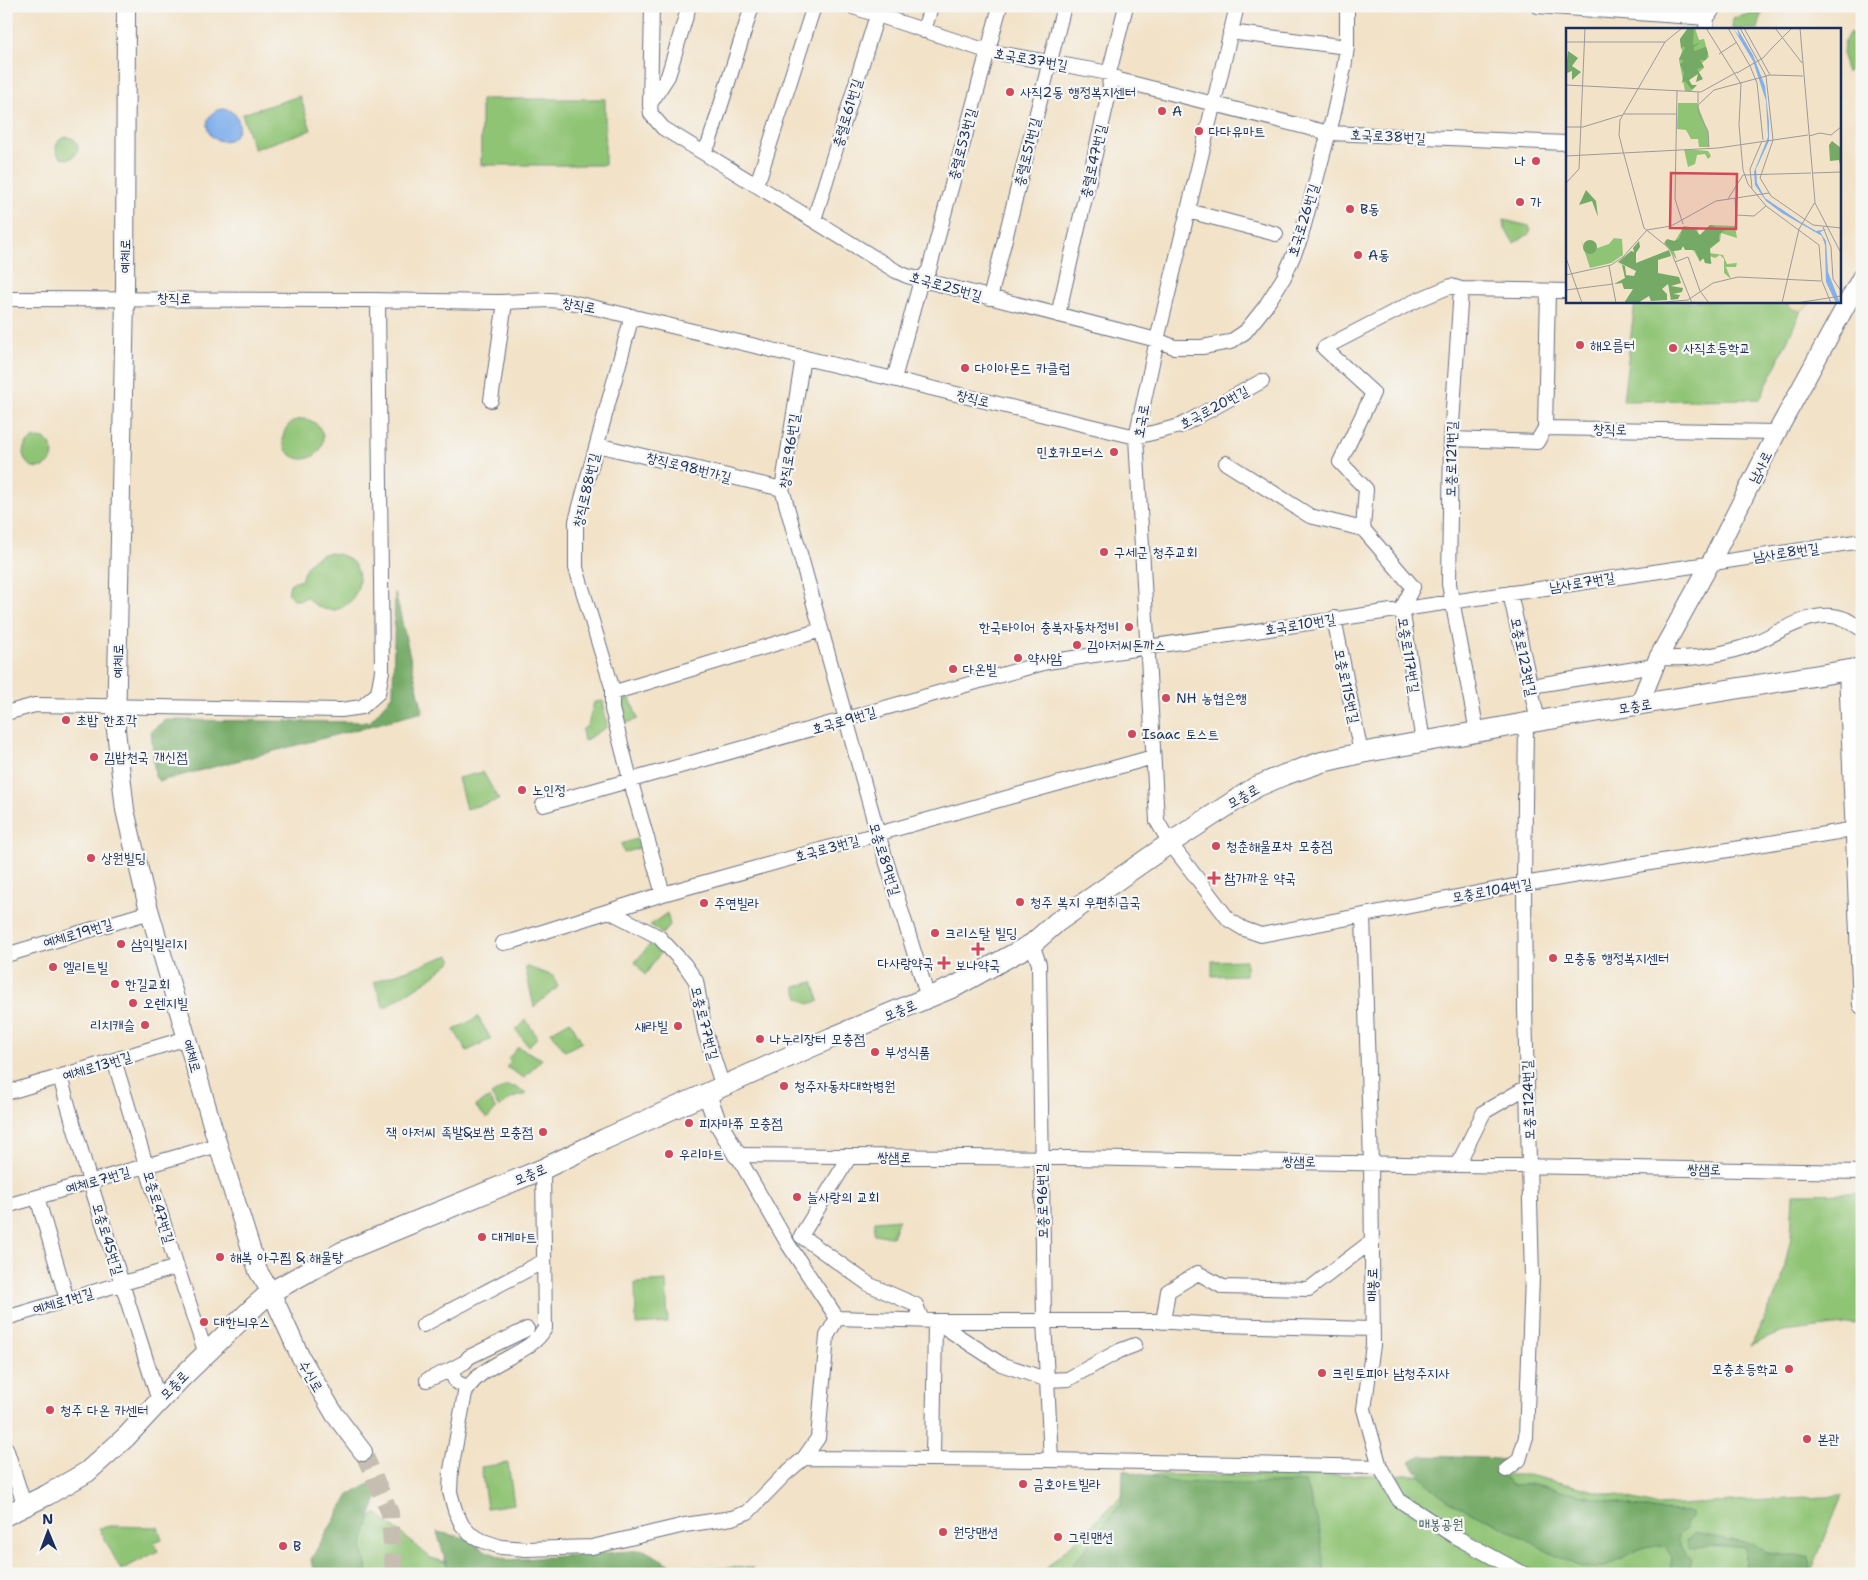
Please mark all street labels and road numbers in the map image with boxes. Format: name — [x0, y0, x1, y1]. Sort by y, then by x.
street label: 호국로37번길 — [993, 44, 1070, 74]
street label: 충렬로61번길 — [828, 76, 866, 150]
street label: 충렬로53번길 — [944, 105, 980, 182]
street label: 충렬로51번길 — [1010, 115, 1044, 188]
street label: 충렬로47번길 — [1076, 122, 1110, 200]
street label: 호국로38번길 — [1350, 125, 1427, 147]
street label: 호국로26번길 — [1283, 181, 1323, 259]
street label: 예체로 — [116, 239, 134, 273]
street label: 호국로25번길 — [908, 267, 985, 305]
street label: 창직로 — [157, 289, 191, 307]
street label: 창직로 — [561, 293, 597, 317]
street label: 호국로20번길 — [1176, 381, 1252, 433]
street label: 창직로 — [954, 385, 992, 411]
street label: 호국로 — [1129, 403, 1153, 439]
street label: 창직로96번길 — [775, 412, 803, 490]
street label: 모충로121번길 — [1441, 420, 1461, 497]
street label: 창직로 — [1593, 420, 1627, 438]
street label: 창직로98번가길 — [645, 448, 734, 486]
street label: 남사로 — [1744, 448, 1776, 486]
street label: 창직로88번길 — [569, 450, 603, 529]
street label: 남사로8번길 — [1752, 538, 1821, 566]
street label: 남사로7번길 — [1548, 568, 1617, 596]
street label: 호국로10번길 — [1263, 609, 1337, 638]
street label: 모충로117번길 — [1394, 616, 1424, 695]
street label: 모충로123번길 — [1507, 616, 1541, 699]
street label: 예체로 — [109, 644, 127, 678]
street label: 모충로115번길 — [1330, 647, 1364, 726]
street label: 모충로 — [1617, 694, 1653, 718]
street label: 호국로9번길 — [810, 702, 879, 738]
street label: 모충로 — [1224, 780, 1262, 812]
street label: 모충로89번길 — [865, 820, 905, 898]
street label: 호국로3번길 — [793, 831, 862, 865]
street label: 모충로104번길 — [1451, 874, 1534, 906]
street label: 예체로19번길 — [41, 914, 115, 952]
street label: 모충로77번길 — [687, 984, 723, 1062]
street label: 모충로 — [881, 995, 919, 1025]
street label: 예체로 — [179, 1037, 205, 1075]
street label: 예체로13번길 — [60, 1047, 134, 1085]
street label: 모충로124번길 — [1518, 1059, 1538, 1140]
street label: 쌍샘로 — [877, 1148, 911, 1166]
street label: 쌍샘로 — [1282, 1152, 1316, 1170]
street label: 모충로 — [511, 1159, 549, 1189]
street label: 쌍샘로 — [1687, 1160, 1721, 1178]
street label: 예체로7번길 — [64, 1162, 133, 1198]
street label: 모충로96번길 — [1032, 1162, 1052, 1239]
street label: 모충로47번길 — [139, 1169, 179, 1246]
street label: 모충로45번길 — [89, 1201, 128, 1278]
street label: 매봉로 — [1363, 1268, 1381, 1302]
street label: 예체로1번길 — [31, 1283, 96, 1319]
street label: 수신로 — [295, 1357, 327, 1395]
street label: 모충로 — [156, 1367, 192, 1403]

